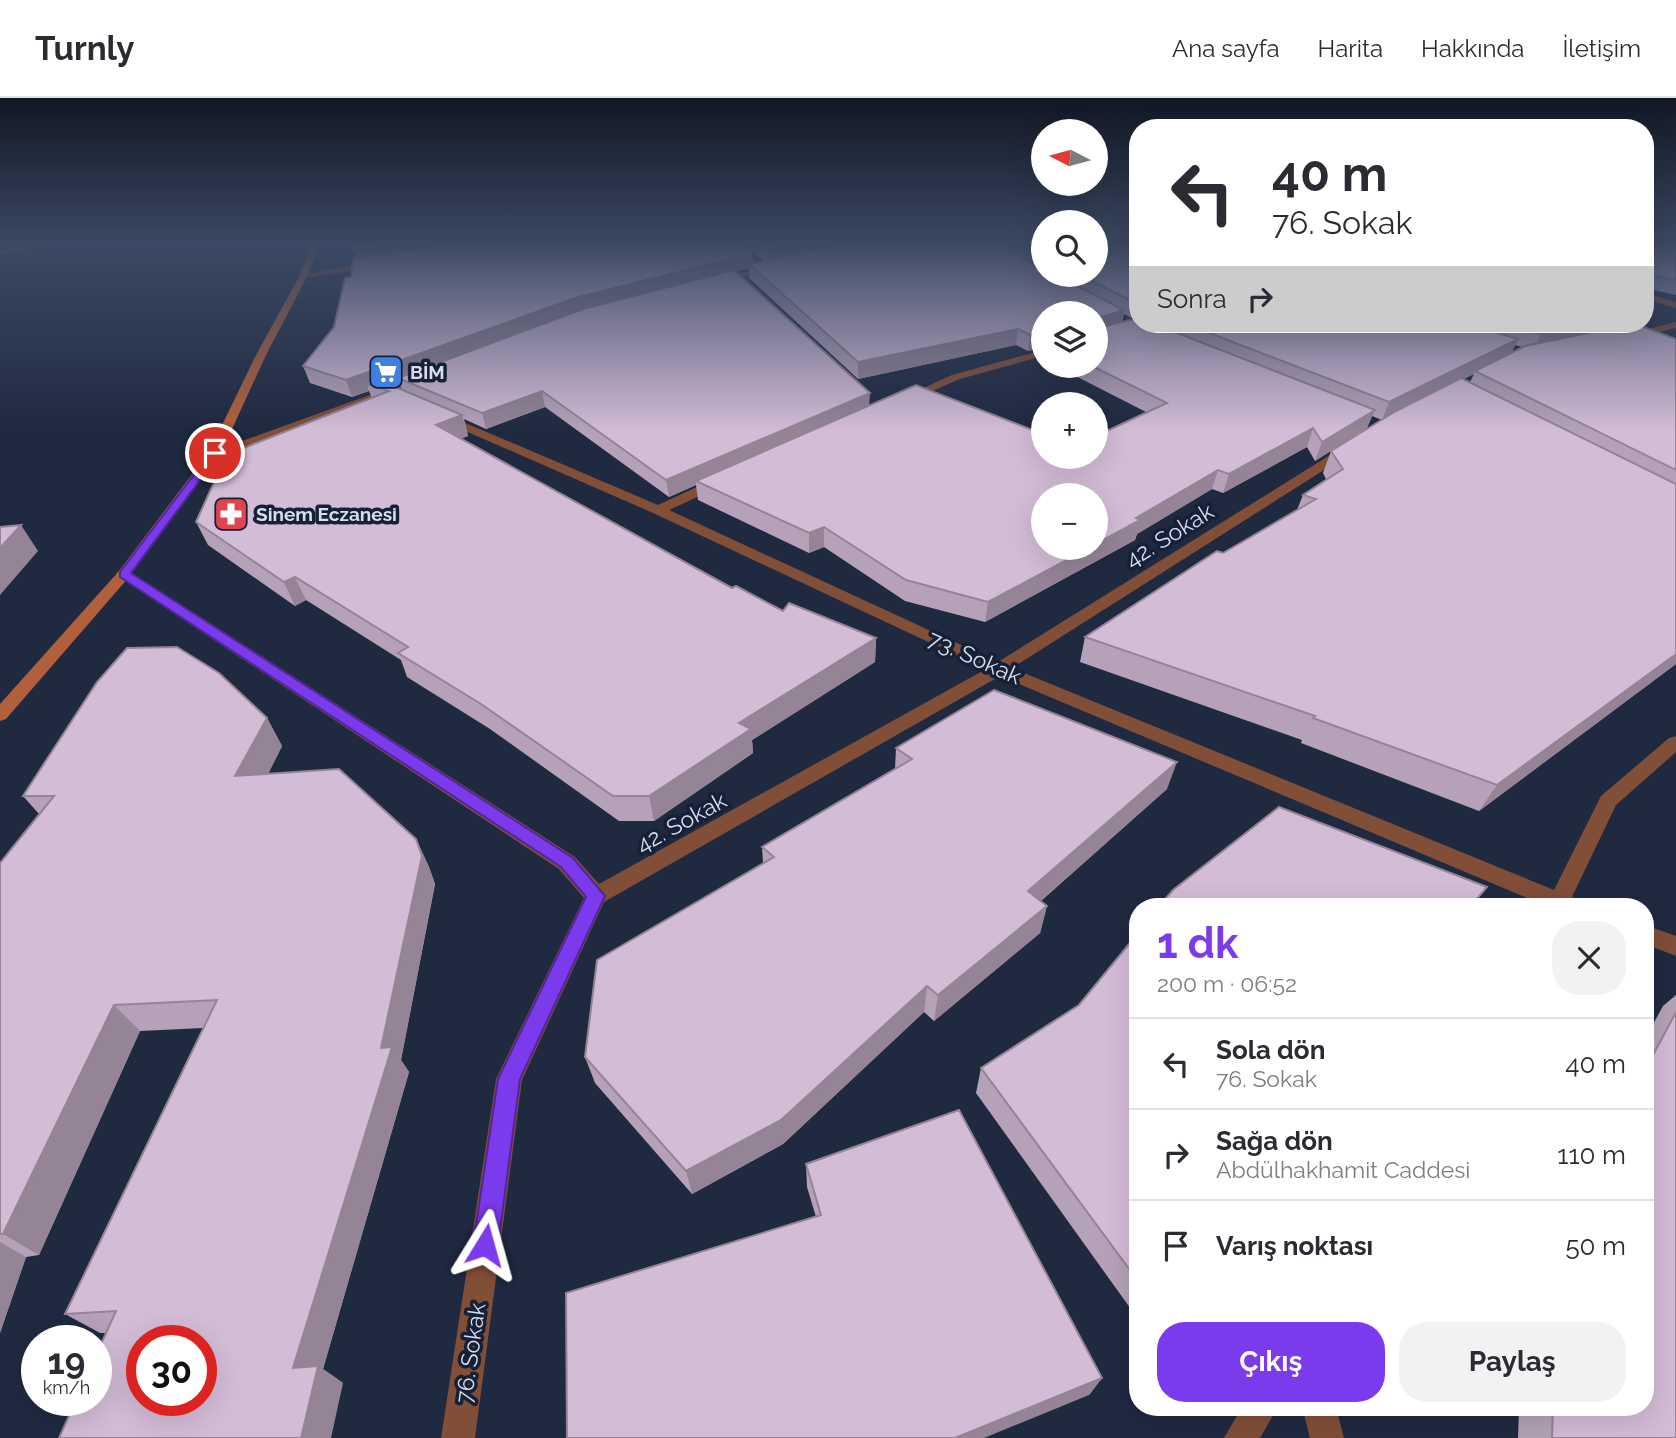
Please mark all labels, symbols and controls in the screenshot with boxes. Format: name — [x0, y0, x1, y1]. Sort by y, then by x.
text: Turnly — [35, 29, 134, 68]
text: Ana sayfa — [1172, 34, 1280, 63]
text: Harita — [1318, 34, 1383, 63]
text: Hakkında — [1421, 34, 1524, 63]
text: İletişim — [1562, 34, 1641, 63]
north arrow — [1031, 119, 1108, 196]
map controls — [1031, 119, 1108, 560]
text: 40 m — [1272, 145, 1387, 202]
icon: left — [1157, 147, 1248, 238]
text: 76. Sokak — [1272, 204, 1412, 241]
button: search — [1031, 210, 1108, 287]
icon: right — [1241, 280, 1279, 318]
text: Sonra — [1157, 284, 1227, 314]
button: layers — [1031, 301, 1108, 378]
supermarket icon: BİM — [367, 353, 405, 391]
place label: BİM — [410, 361, 445, 383]
button: + — [1031, 392, 1108, 469]
pin — [185, 423, 245, 483]
icon: arrive — [196, 434, 234, 472]
button: − — [1031, 483, 1108, 560]
pharmacy icon: Sinem Eczanesi — [212, 495, 250, 533]
street label: 42. Sokak — [1120, 497, 1218, 573]
place label: Sinem Eczanesi — [256, 503, 397, 525]
street label: 73. Sokak — [924, 624, 1026, 690]
street label: 42. Sokak — [631, 786, 731, 858]
text: 1 dk — [1157, 919, 1238, 968]
button: close — [1552, 921, 1626, 995]
text: 200 m · 06:52 — [1157, 970, 1297, 997]
text: Sola dön — [1216, 1035, 1325, 1065]
icon: left — [1157, 1045, 1195, 1083]
text: 40 m — [1565, 1049, 1626, 1079]
text: 76. Sokak — [1216, 1065, 1317, 1092]
text: Sağa dön — [1216, 1126, 1333, 1156]
icon: right — [1157, 1136, 1195, 1174]
text: 110 m — [1557, 1140, 1626, 1170]
text: Abdülhakhamit Caddesi — [1216, 1156, 1470, 1183]
position arrow — [448, 1208, 522, 1282]
icon: arrive — [1157, 1227, 1195, 1265]
text: Varış noktası — [1216, 1231, 1373, 1261]
text: 50 m — [1565, 1231, 1626, 1261]
street label: 76. Sokak — [450, 1301, 490, 1405]
button: Çıkış — [1157, 1322, 1385, 1402]
button: Paylaş — [1399, 1322, 1626, 1402]
speed limit sign: 30 — [126, 1325, 217, 1416]
text: 19 — [48, 1341, 85, 1382]
text: km/h — [43, 1377, 90, 1398]

